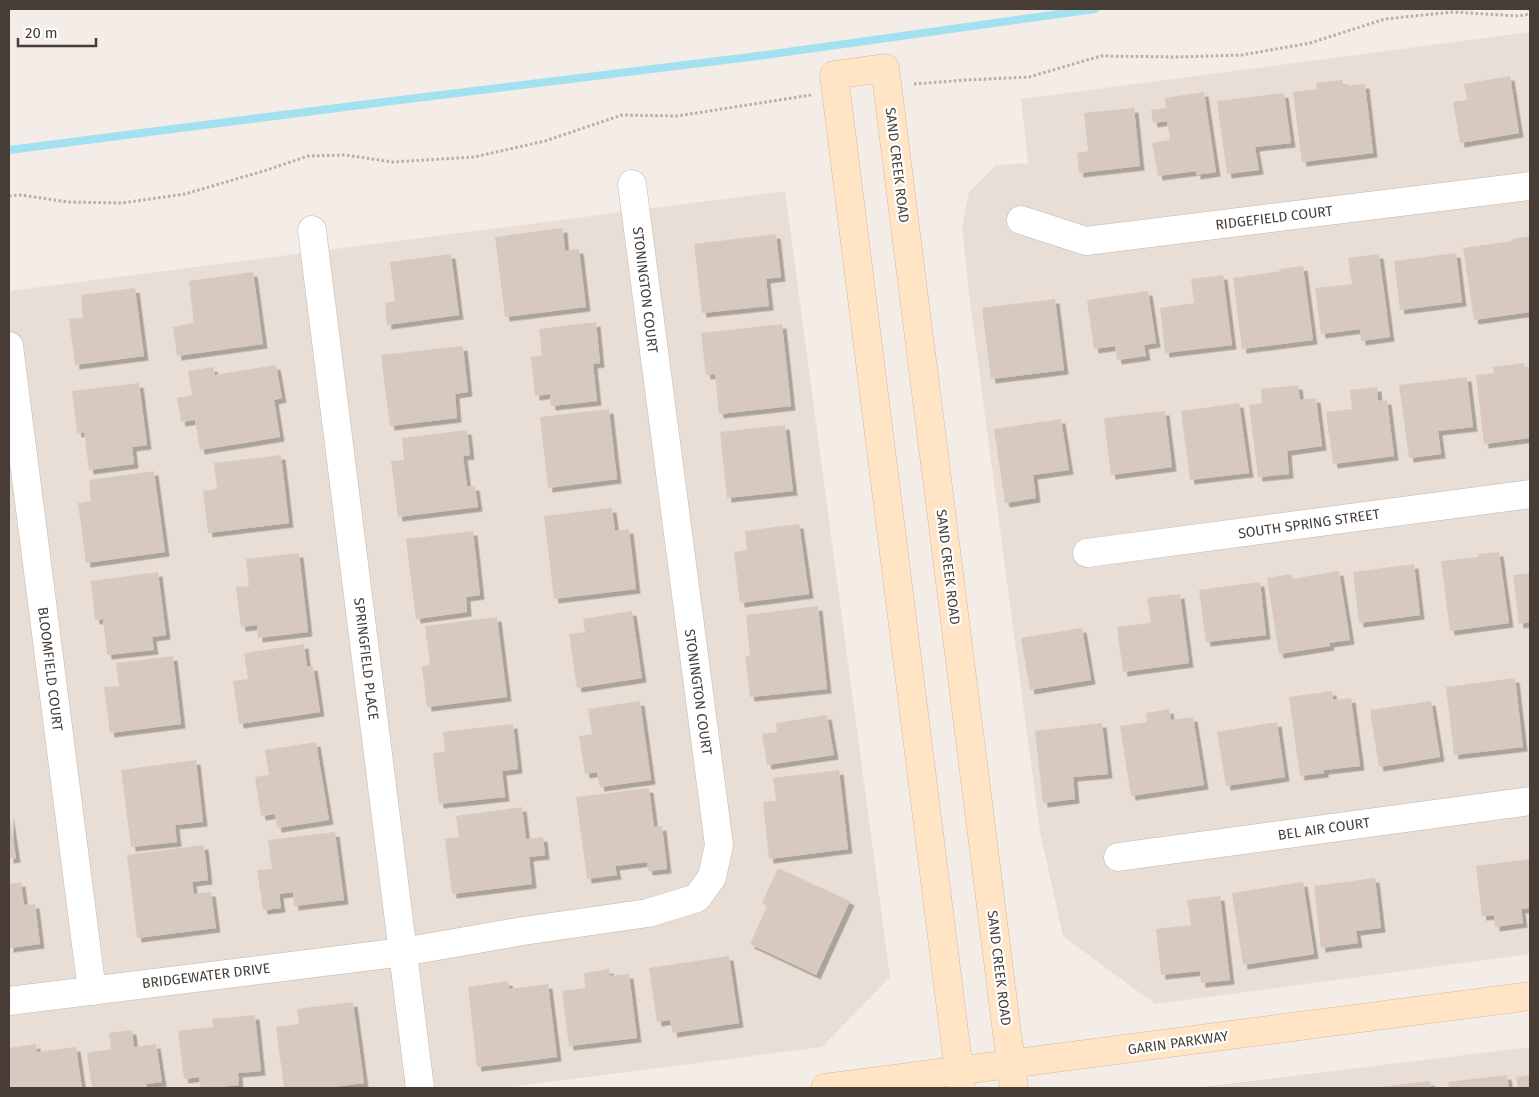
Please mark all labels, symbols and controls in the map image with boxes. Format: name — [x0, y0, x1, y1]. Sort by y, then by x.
scale bar — [18, 15, 95, 47]
text: 20 m — [25, 24, 58, 42]
street label: SAND CREEK ROAD — [881, 106, 913, 224]
street label: RIDGEFIELD COURT — [1214, 202, 1334, 234]
street label: STONINGTON COURT — [629, 226, 661, 355]
street label: SOUTH SPRING STREET — [1237, 506, 1382, 542]
street label: SAND CREEK ROAD — [932, 508, 964, 626]
street label: SPRINGFIELD PLACE — [350, 597, 382, 721]
street label: BLOOMFIELD COURT — [34, 606, 66, 733]
street label: STONINGTON COURT — [681, 628, 715, 757]
street label: BEL AIR COURT — [1277, 814, 1372, 844]
street label: SAND CREEK ROAD — [983, 909, 1015, 1027]
street label: BRIDGEWATER DRIVE — [141, 960, 271, 992]
street label: GARIN PARKWAY — [1127, 1027, 1230, 1058]

